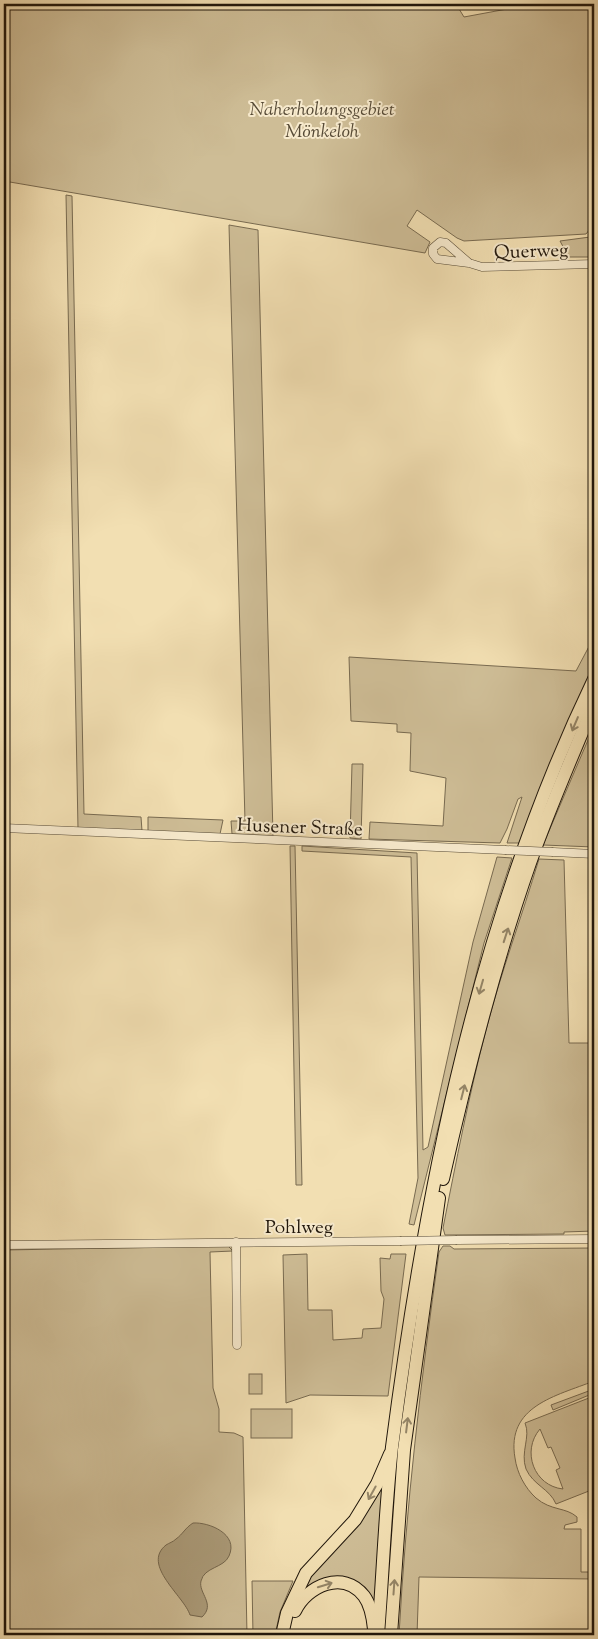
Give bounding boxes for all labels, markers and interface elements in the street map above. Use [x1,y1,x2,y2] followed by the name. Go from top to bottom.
[249,97,395,146] park label: Naherholungsgebiet Mönkeloh
[493,238,569,267] street label: Querweg
[570,716,579,731] one-way arrow
[237,813,363,844] street label: Husener Straße
[502,928,511,944] one-way arrow
[475,979,485,995] one-way arrow
[459,1085,468,1101] one-way arrow
[265,1215,333,1242] street label: Pohlweg
[402,1417,412,1433] one-way arrow
[366,1486,376,1500] one-way arrow
[390,1579,399,1595] one-way arrow
[316,1580,332,1590] one-way arrow

